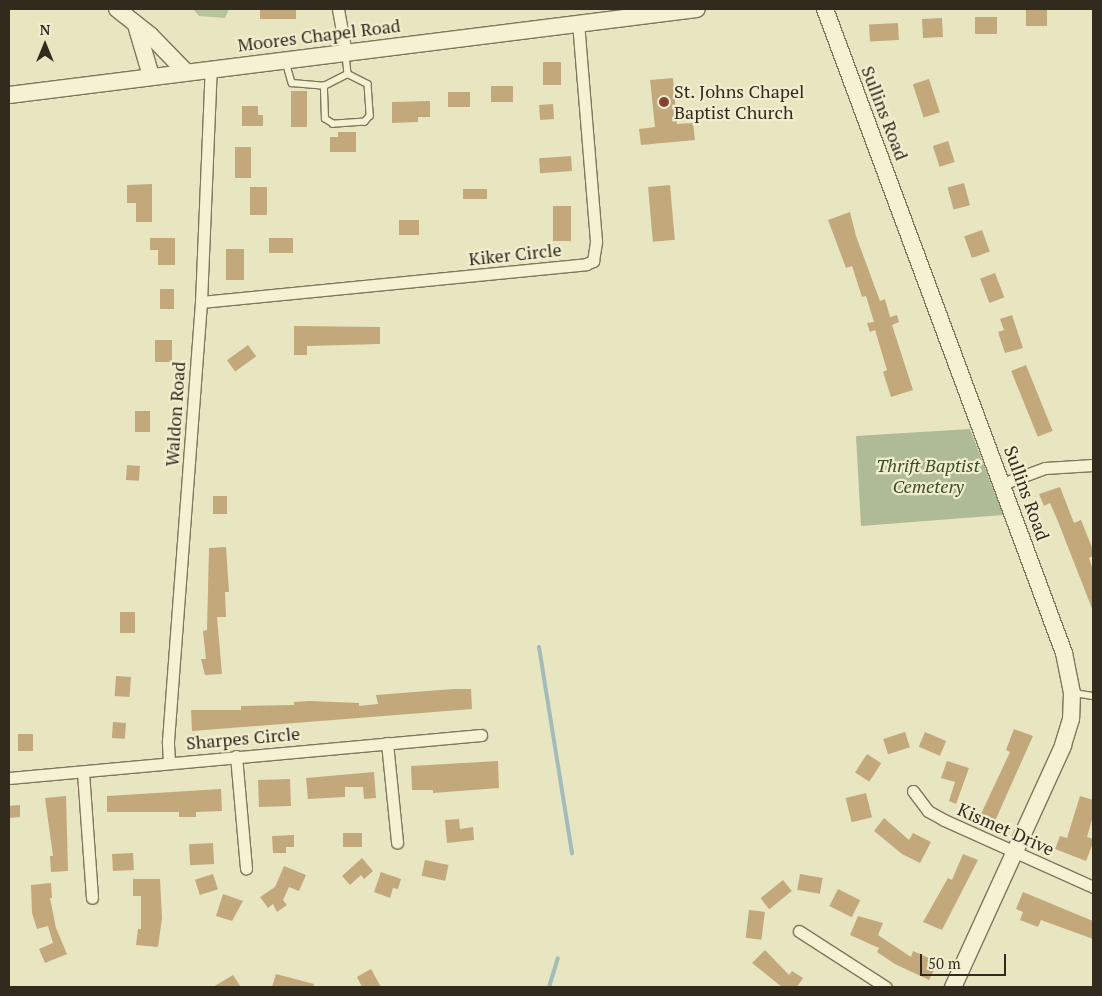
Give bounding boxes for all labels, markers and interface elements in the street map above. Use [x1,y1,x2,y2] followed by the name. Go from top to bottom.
[236,14,402,56] street label: Moores Chapel Road
[20,20,70,70] north arrow
[40,20,50,39] text: N
[857,63,913,163] street label: Sullins Road
[674,81,805,124] place label: St. Johns Chapel Baptist Church
[658,96,670,108] marker: St. Johns Chapel Baptist Church
[468,238,562,270] street label: Kiker Circle
[161,361,189,467] street label: Waldon Road
[1000,443,1054,543] street label: Sullins Road
[876,455,980,498] park label: Thrift Baptist Cemetery
[185,722,301,754] street label: Sharpes Circle
[954,798,1058,860] street label: Kismet Drive
[922,944,1008,976] scale bar
[928,953,961,973] text: 50 m

